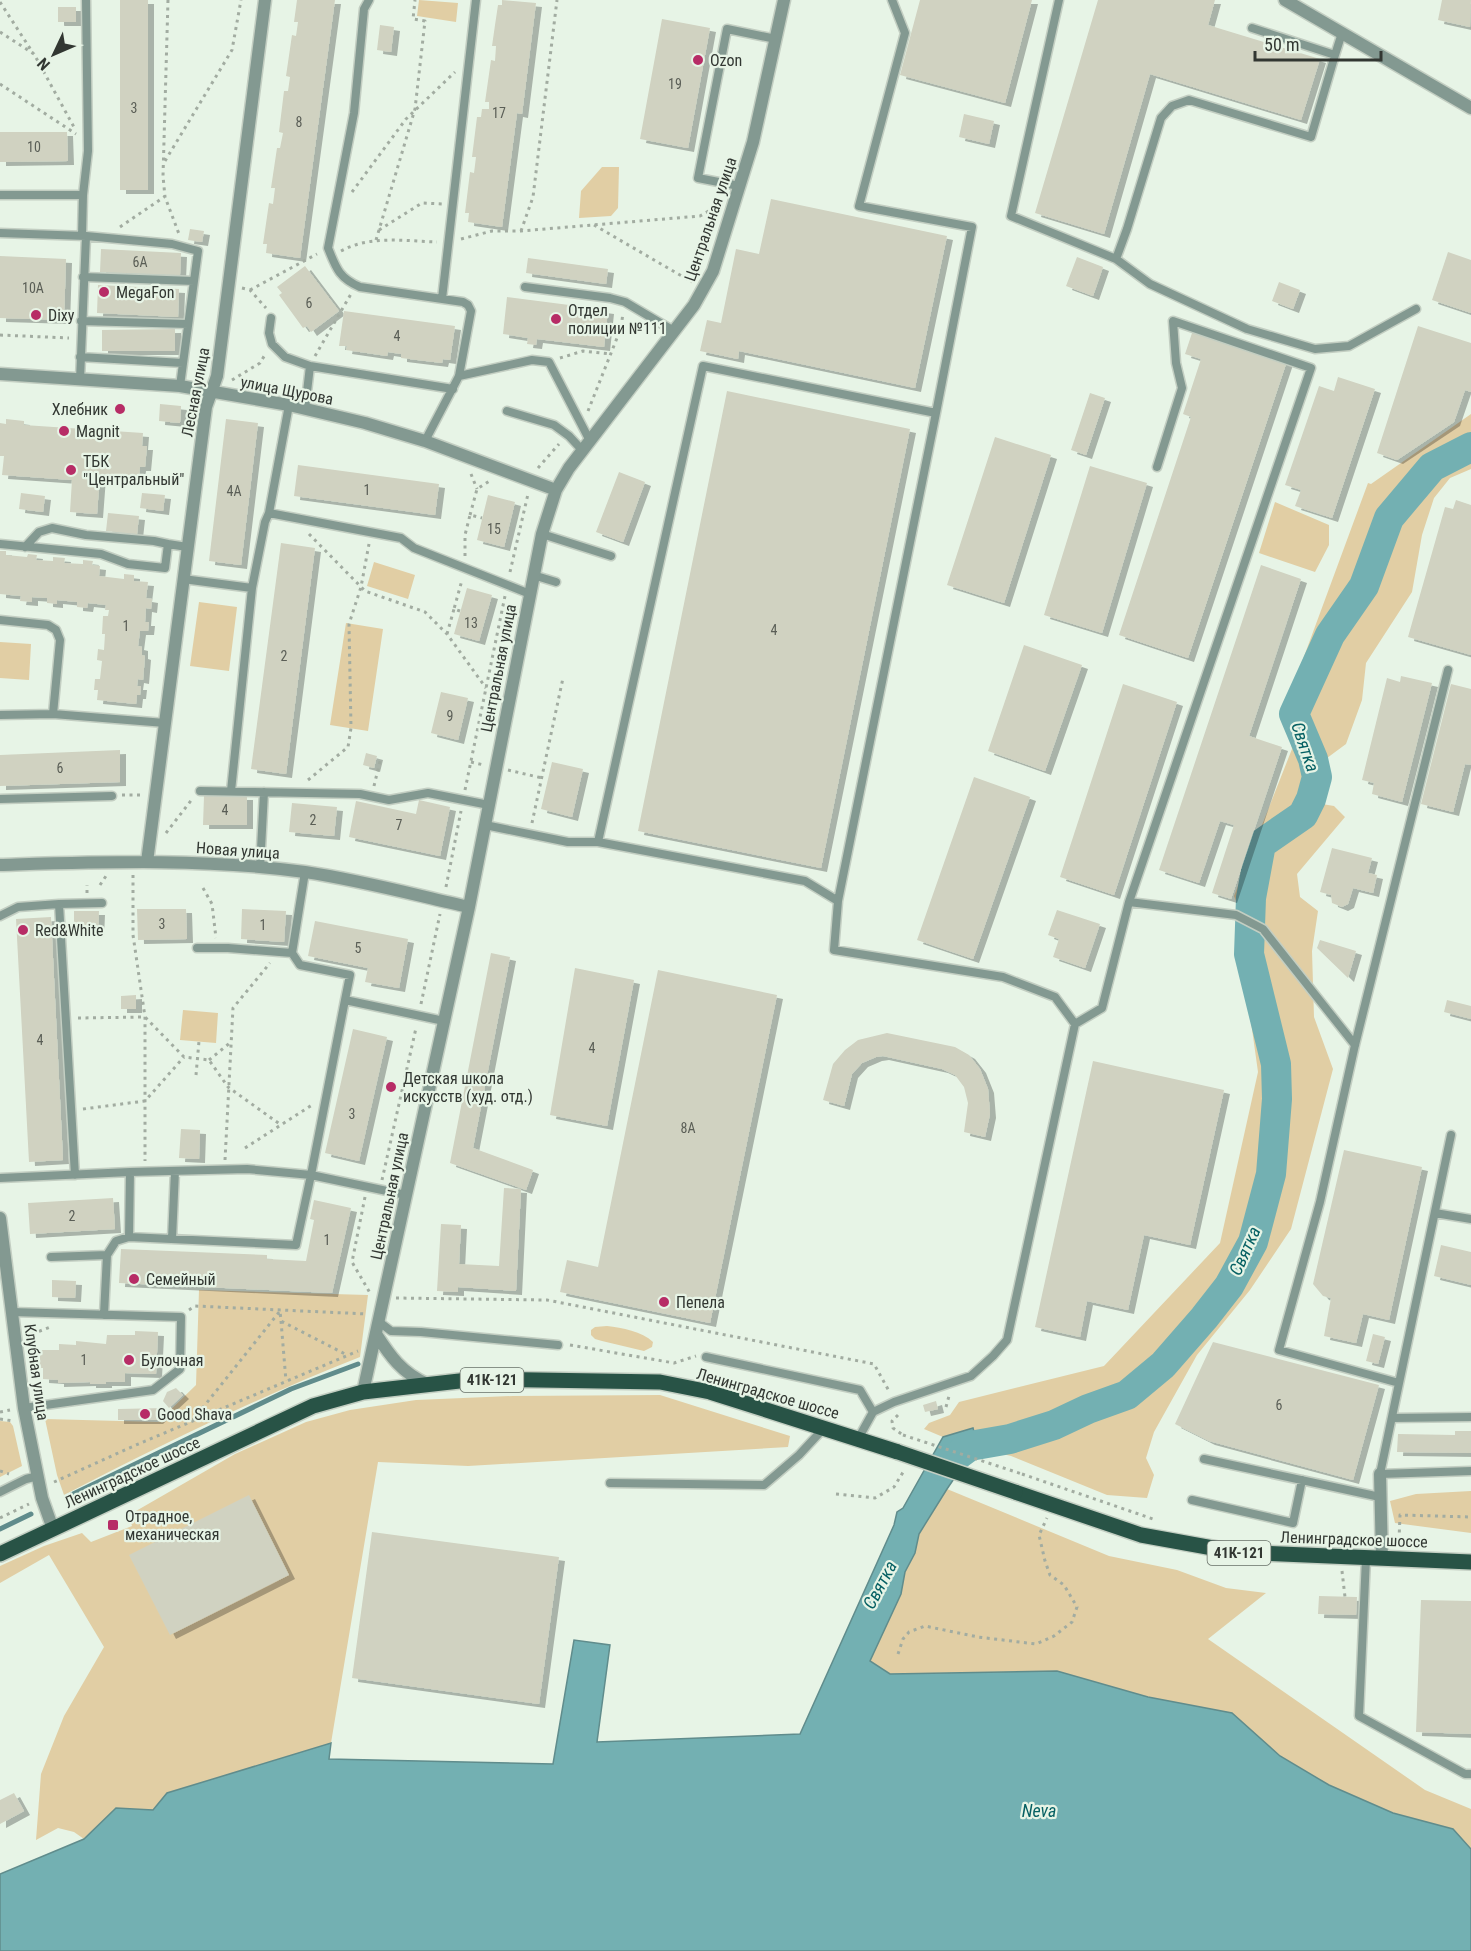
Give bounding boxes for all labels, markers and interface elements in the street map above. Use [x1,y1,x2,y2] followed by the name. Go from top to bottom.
[24,24,84,84] north arrow
[1255,24,1381,62] scale bar
[1264,34,1299,55] text: 50 m
[710,51,742,70] place label: Ozon
[691,53,705,67] marker: Ozon
[33,54,54,74] text: N
[668,76,682,92] house number: 19
[131,100,137,116] house number: 3
[492,105,506,121] house number: 17
[296,114,303,130] house number: 8
[27,139,41,155] house number: 10
[680,155,741,284] street label: Центральная улица
[133,254,147,270] house number: 6А
[22,280,44,296] house number: 10А
[116,283,174,302] place label: MegaFon
[97,285,111,299] marker: MegaFon
[306,295,313,311] house number: 6
[568,301,667,338] place label: Отдел полиции №111
[48,306,75,325] place label: Dixy
[29,308,43,322] marker: Dixy
[549,312,563,326] marker: Отдел полиции №111
[394,328,401,344] house number: 4
[178,346,213,438] street label: Лесная улица
[239,372,335,409] street label: улица Щурова
[52,400,108,419] place label: Хлебник
[113,402,127,416] marker: Хлебник
[76,422,120,441] place label: Magnit
[57,424,71,438] marker: Magnit
[83,452,184,489] place label: ТБК "Центральный"
[64,463,78,477] marker: ТБК "Центральный"
[364,482,370,498] house number: 1
[227,483,241,499] house number: 4А
[487,521,501,537] house number: 15
[477,602,520,734] street label: Центральная улица
[464,615,478,631] house number: 13
[123,618,129,634] house number: 1
[771,622,778,638] house number: 4
[281,648,288,664] house number: 2
[447,708,453,724] house number: 9
[1287,719,1324,775] water label: Святка
[57,760,64,776] house number: 6
[222,802,229,818] house number: 4
[310,812,317,828] house number: 2
[396,817,403,833] house number: 7
[196,838,280,863] street label: Новая улица
[159,916,165,932] house number: 3
[260,917,266,933] house number: 1
[35,921,103,940] place label: Red&White
[16,923,30,937] marker: Red&White
[355,940,362,956] house number: 5
[37,1032,44,1048] house number: 4
[589,1040,596,1056] house number: 4
[403,1069,533,1106] place label: Детская школа искусств (худ. отд.)
[384,1080,398,1094] marker: Детская школа искусств (худ. отд.)
[349,1106,355,1122] house number: 3
[681,1120,695,1136] house number: 8А
[367,1131,412,1262] street label: Центральная улица
[69,1208,76,1224] house number: 2
[1225,1223,1265,1278] water label: Святка
[324,1232,330,1248] house number: 1
[146,1270,216,1289] place label: Семейный
[127,1272,141,1286] marker: Семейный
[676,1293,725,1312] place label: Пепела
[657,1295,671,1309] marker: Пепела
[20,1323,53,1422] street label: Клубная улица
[141,1351,204,1370] place label: Булочная
[81,1352,87,1368] house number: 1
[122,1353,136,1367] marker: Булочная
[694,1364,841,1423] street label: Ленинградское шоссе
[460,1368,524,1392] road number: 41К-121
[1276,1397,1283,1413] house number: 6
[157,1405,232,1424] place label: Good Shava
[138,1407,152,1421] marker: Good Shava
[61,1433,203,1512] street label: Ленинградское шоссе
[125,1507,219,1544] place label: Отрадное, механическая
[106,1518,120,1532] marker: Отрадное, механическая
[1280,1527,1428,1552] street label: Ленинградское шоссе
[1208,1541,1270,1565] road number: 41К-121
[858,1557,901,1612] water label: Святка
[1022,1800,1056,1821] water label: Neva

